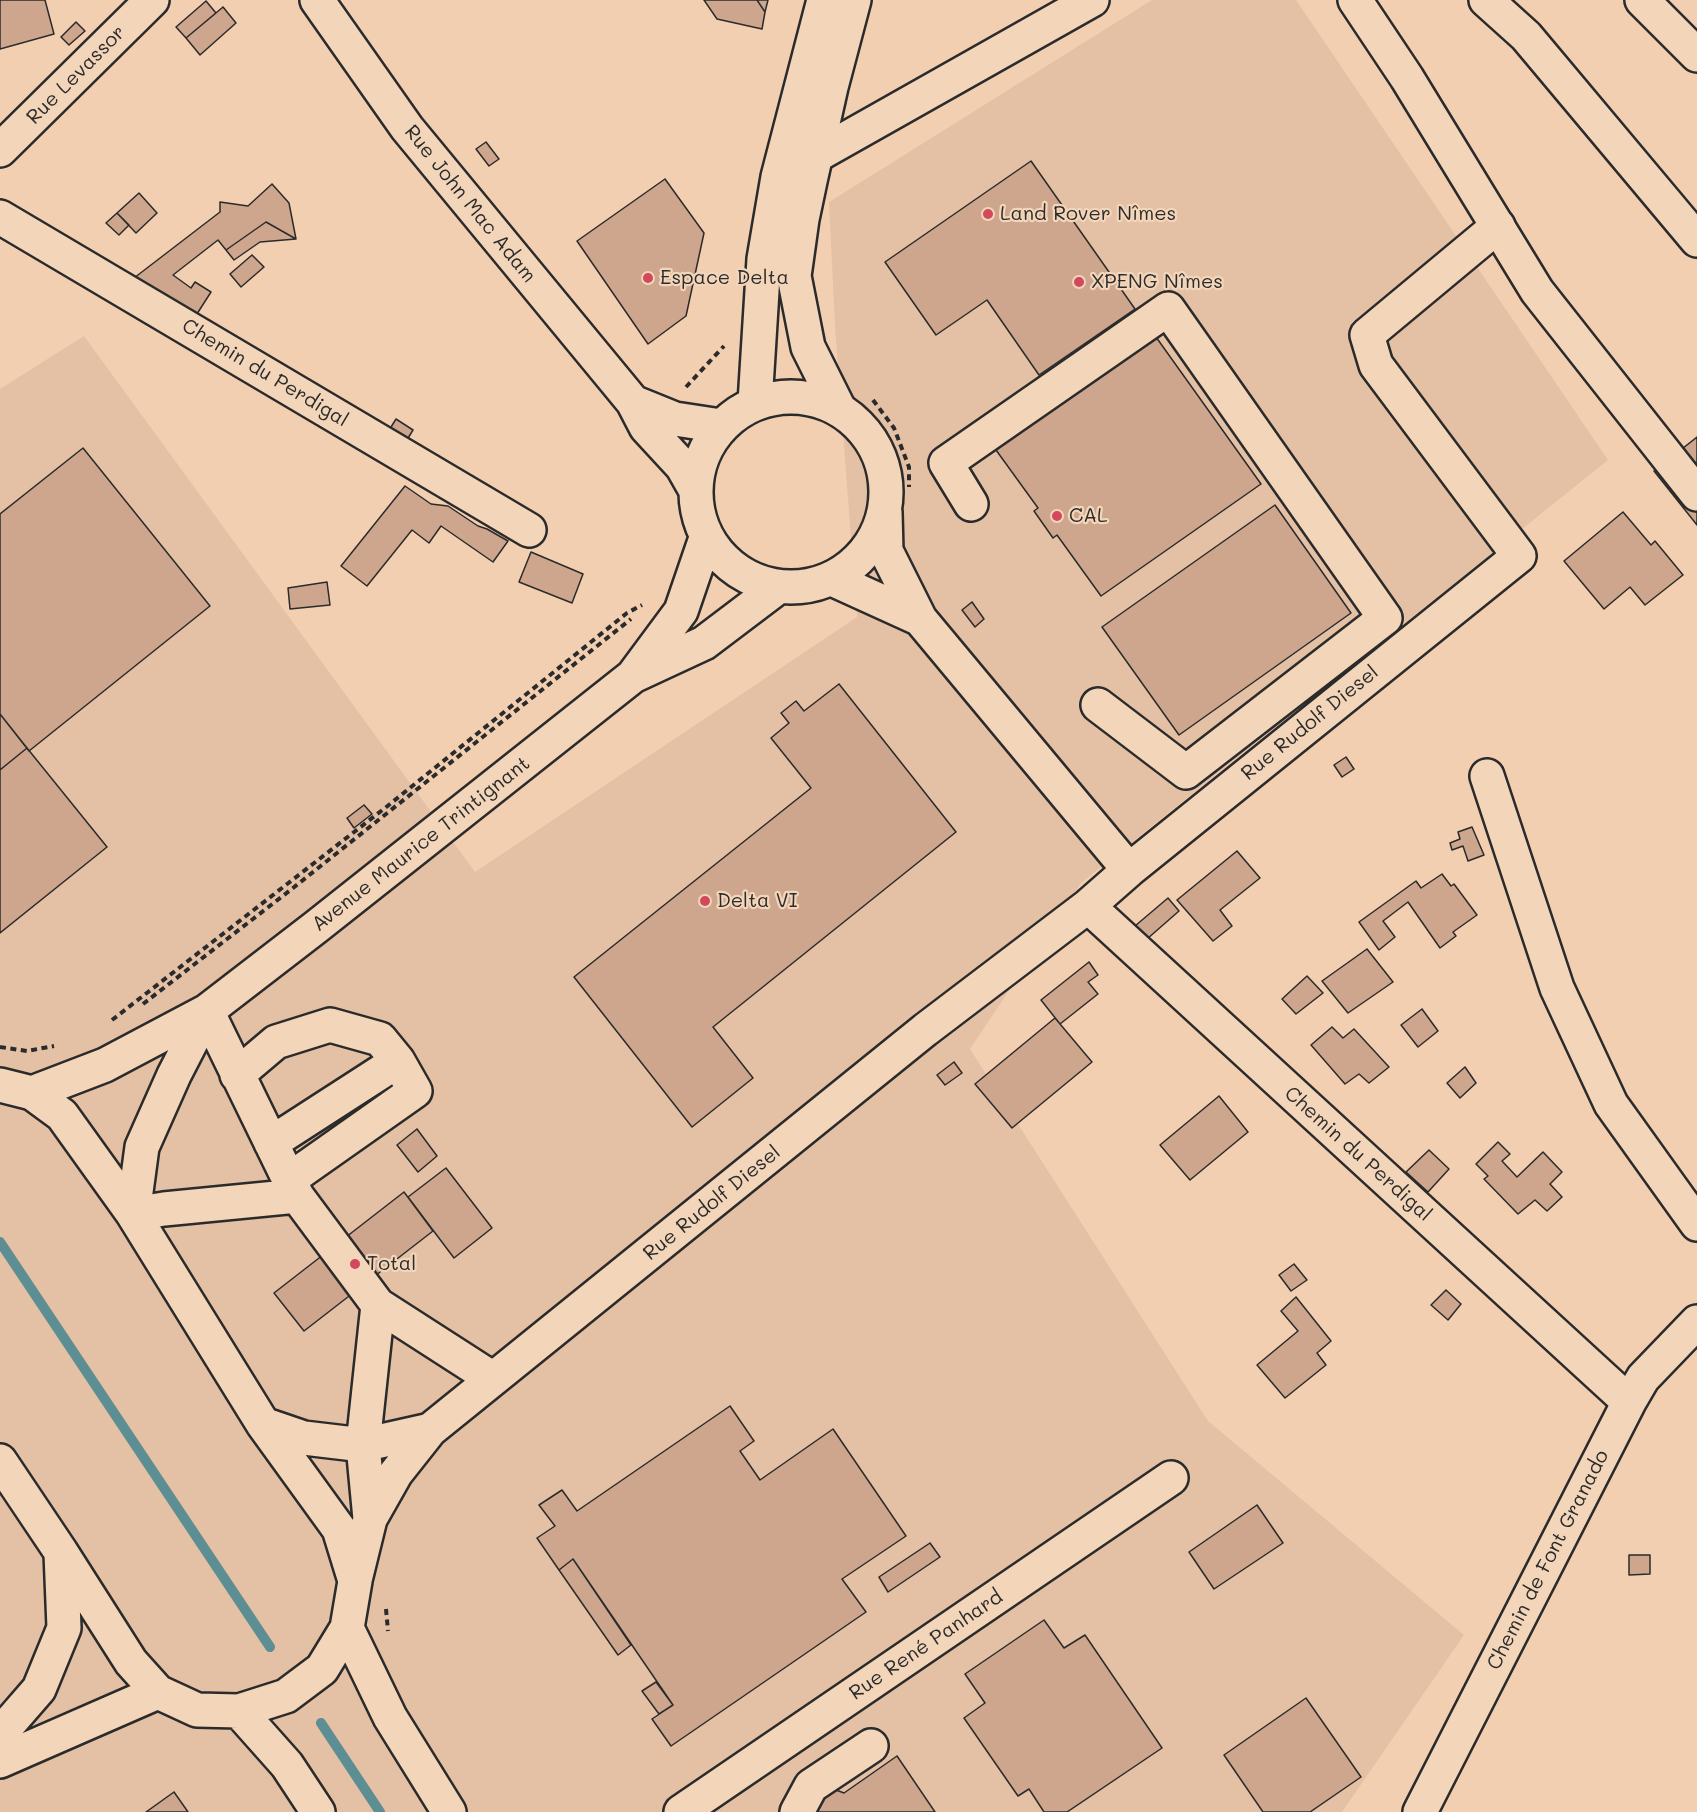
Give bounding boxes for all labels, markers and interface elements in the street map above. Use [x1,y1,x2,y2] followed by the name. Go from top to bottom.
[22,21,130,129] street label: Rue Levassor
[399,120,541,288] street label: Rue John Mac Adam
[1000,202,1176,226] place label: Land Rover Nîmes
[981,207,995,221] marker: Land Rover Nîmes
[660,266,789,290] place label: Espace Delta
[1091,270,1223,294] place label: XPENG Nîmes
[641,271,655,285] marker: Espace Delta
[1072,275,1086,289] marker: XPENG Nîmes
[177,314,353,432] street label: Chemin du Perdigal
[1069,504,1108,528] place label: CAL
[1050,509,1064,523] marker: CAL
[1237,660,1383,786] street label: Rue Rudolf Diesel
[307,751,535,937] street label: Avenue Maurice Trintignant
[717,889,797,913] place label: Delta VI
[698,894,712,908] marker: Delta VI
[1279,1082,1437,1226] street label: Chemin du Perdigal
[639,1140,785,1266] street label: Rue Rudolf Diesel
[367,1252,416,1276] place label: Total
[348,1257,362,1271] marker: Total
[1482,1446,1614,1674] street label: Chemin de Font Granado
[845,1585,1007,1705] street label: Rue René Panhard

